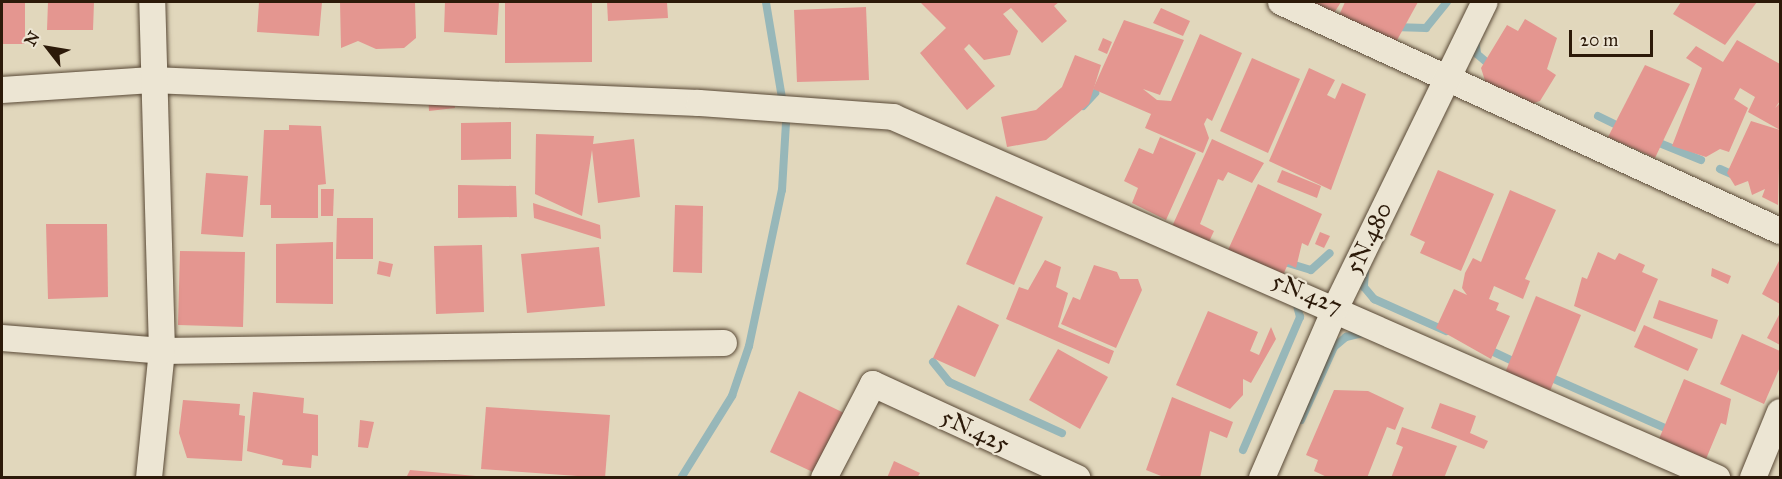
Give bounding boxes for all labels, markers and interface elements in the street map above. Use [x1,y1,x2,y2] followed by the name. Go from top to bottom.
[18,18,78,78] north arrow
[1572,18,1656,56] scale bar
[20,28,44,49] text: N
[1580,29,1618,51] text: 20 m
[1339,197,1399,279] street label: 5N.480
[1268,266,1346,322] street label: 5N.427
[936,403,1014,459] street label: 5N.425

